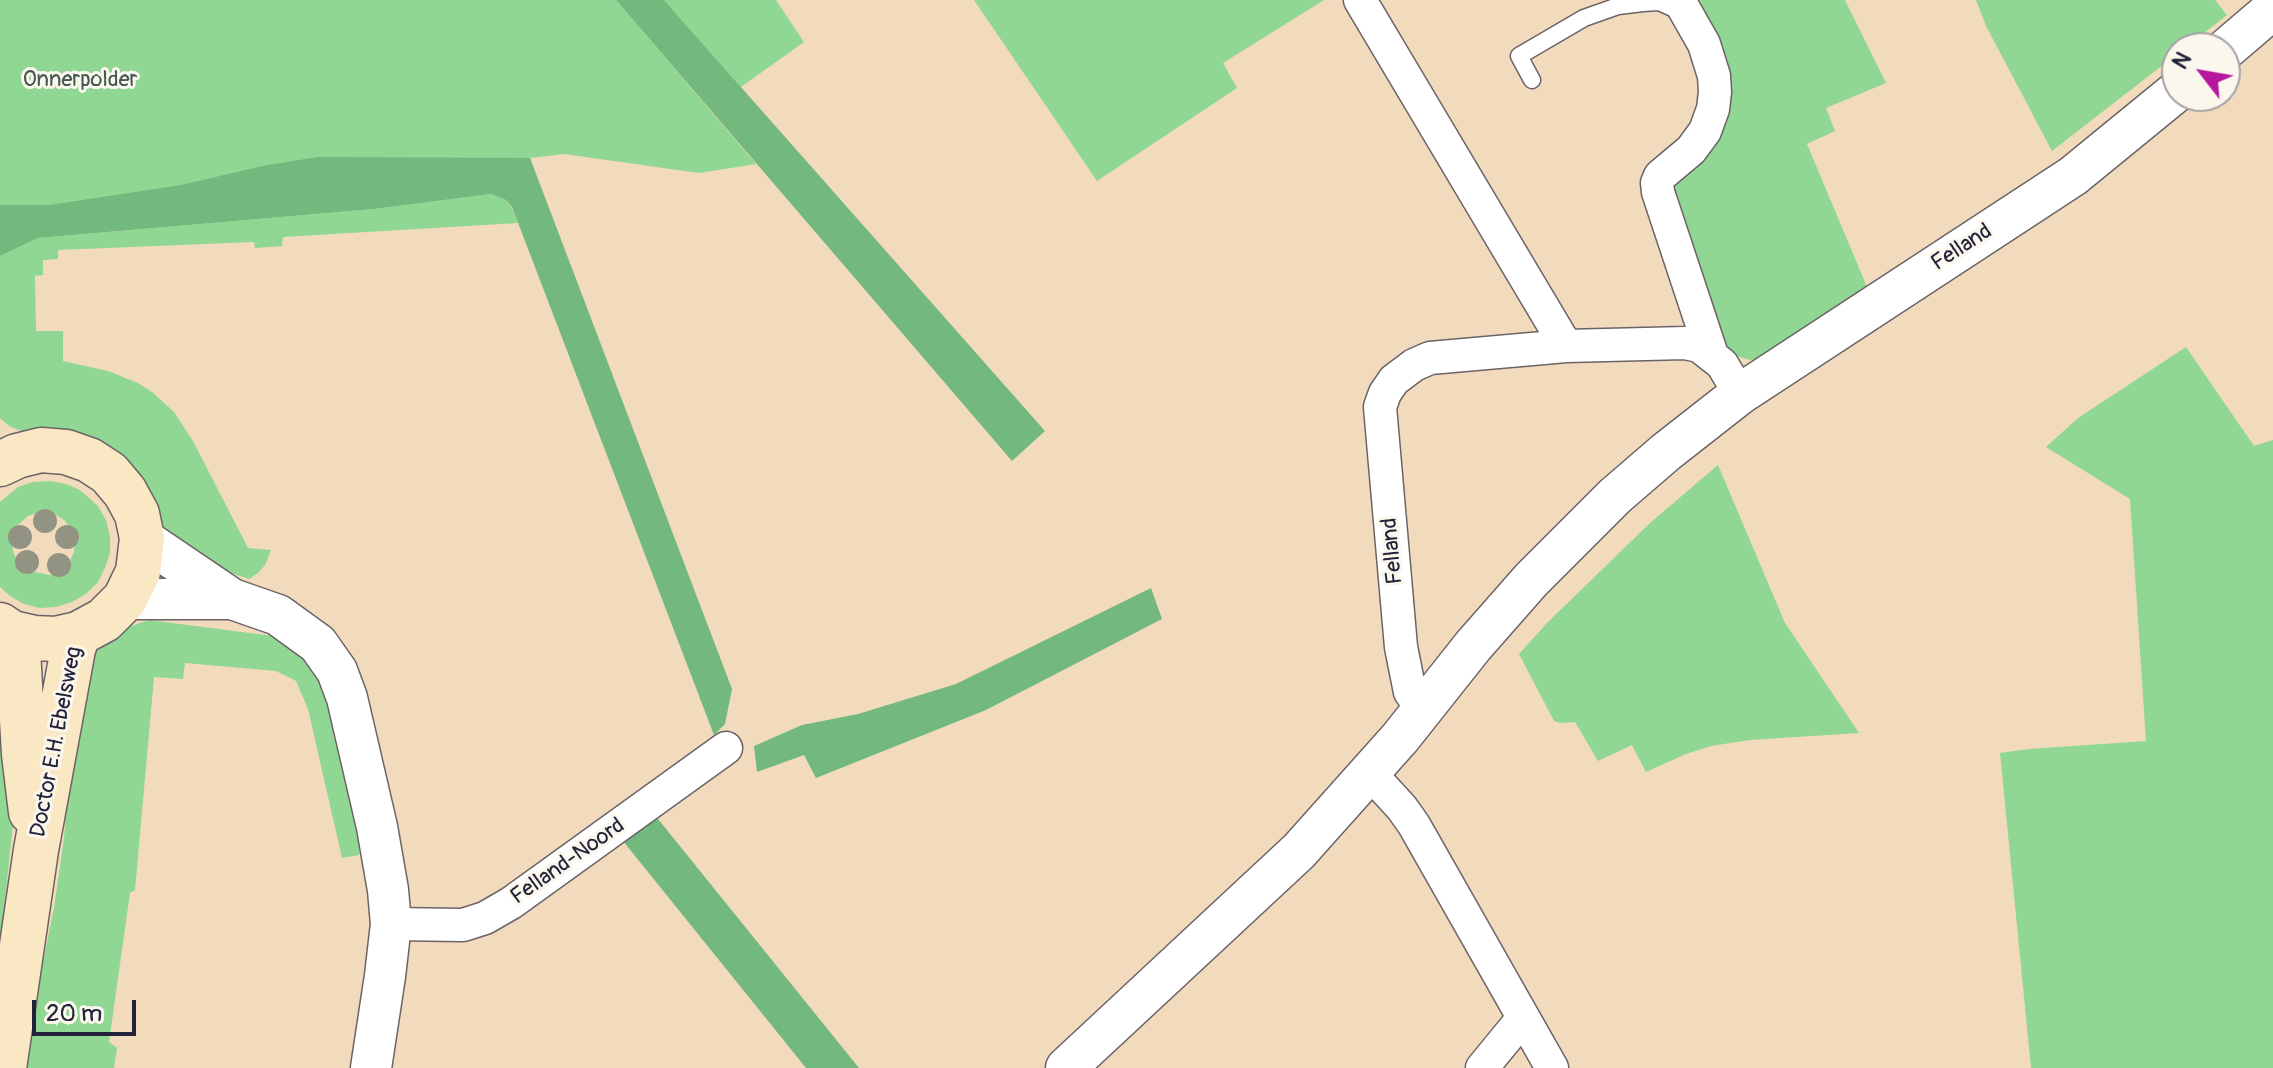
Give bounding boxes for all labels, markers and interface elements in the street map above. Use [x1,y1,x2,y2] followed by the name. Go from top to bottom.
[2161,32,2241,112] north arrow
[2166,47,2198,74] text: N
[23,67,137,93] park label: Onnerpolder
[1927,219,1997,277] street label: Felland
[1377,517,1409,585] street label: Felland
[26,645,88,839] street label: Doctor E.H. Ebelsweg
[506,813,630,911] street label: Felland-Noord
[36,984,140,1034] scale bar
[46,999,102,1028] text: 20 m

